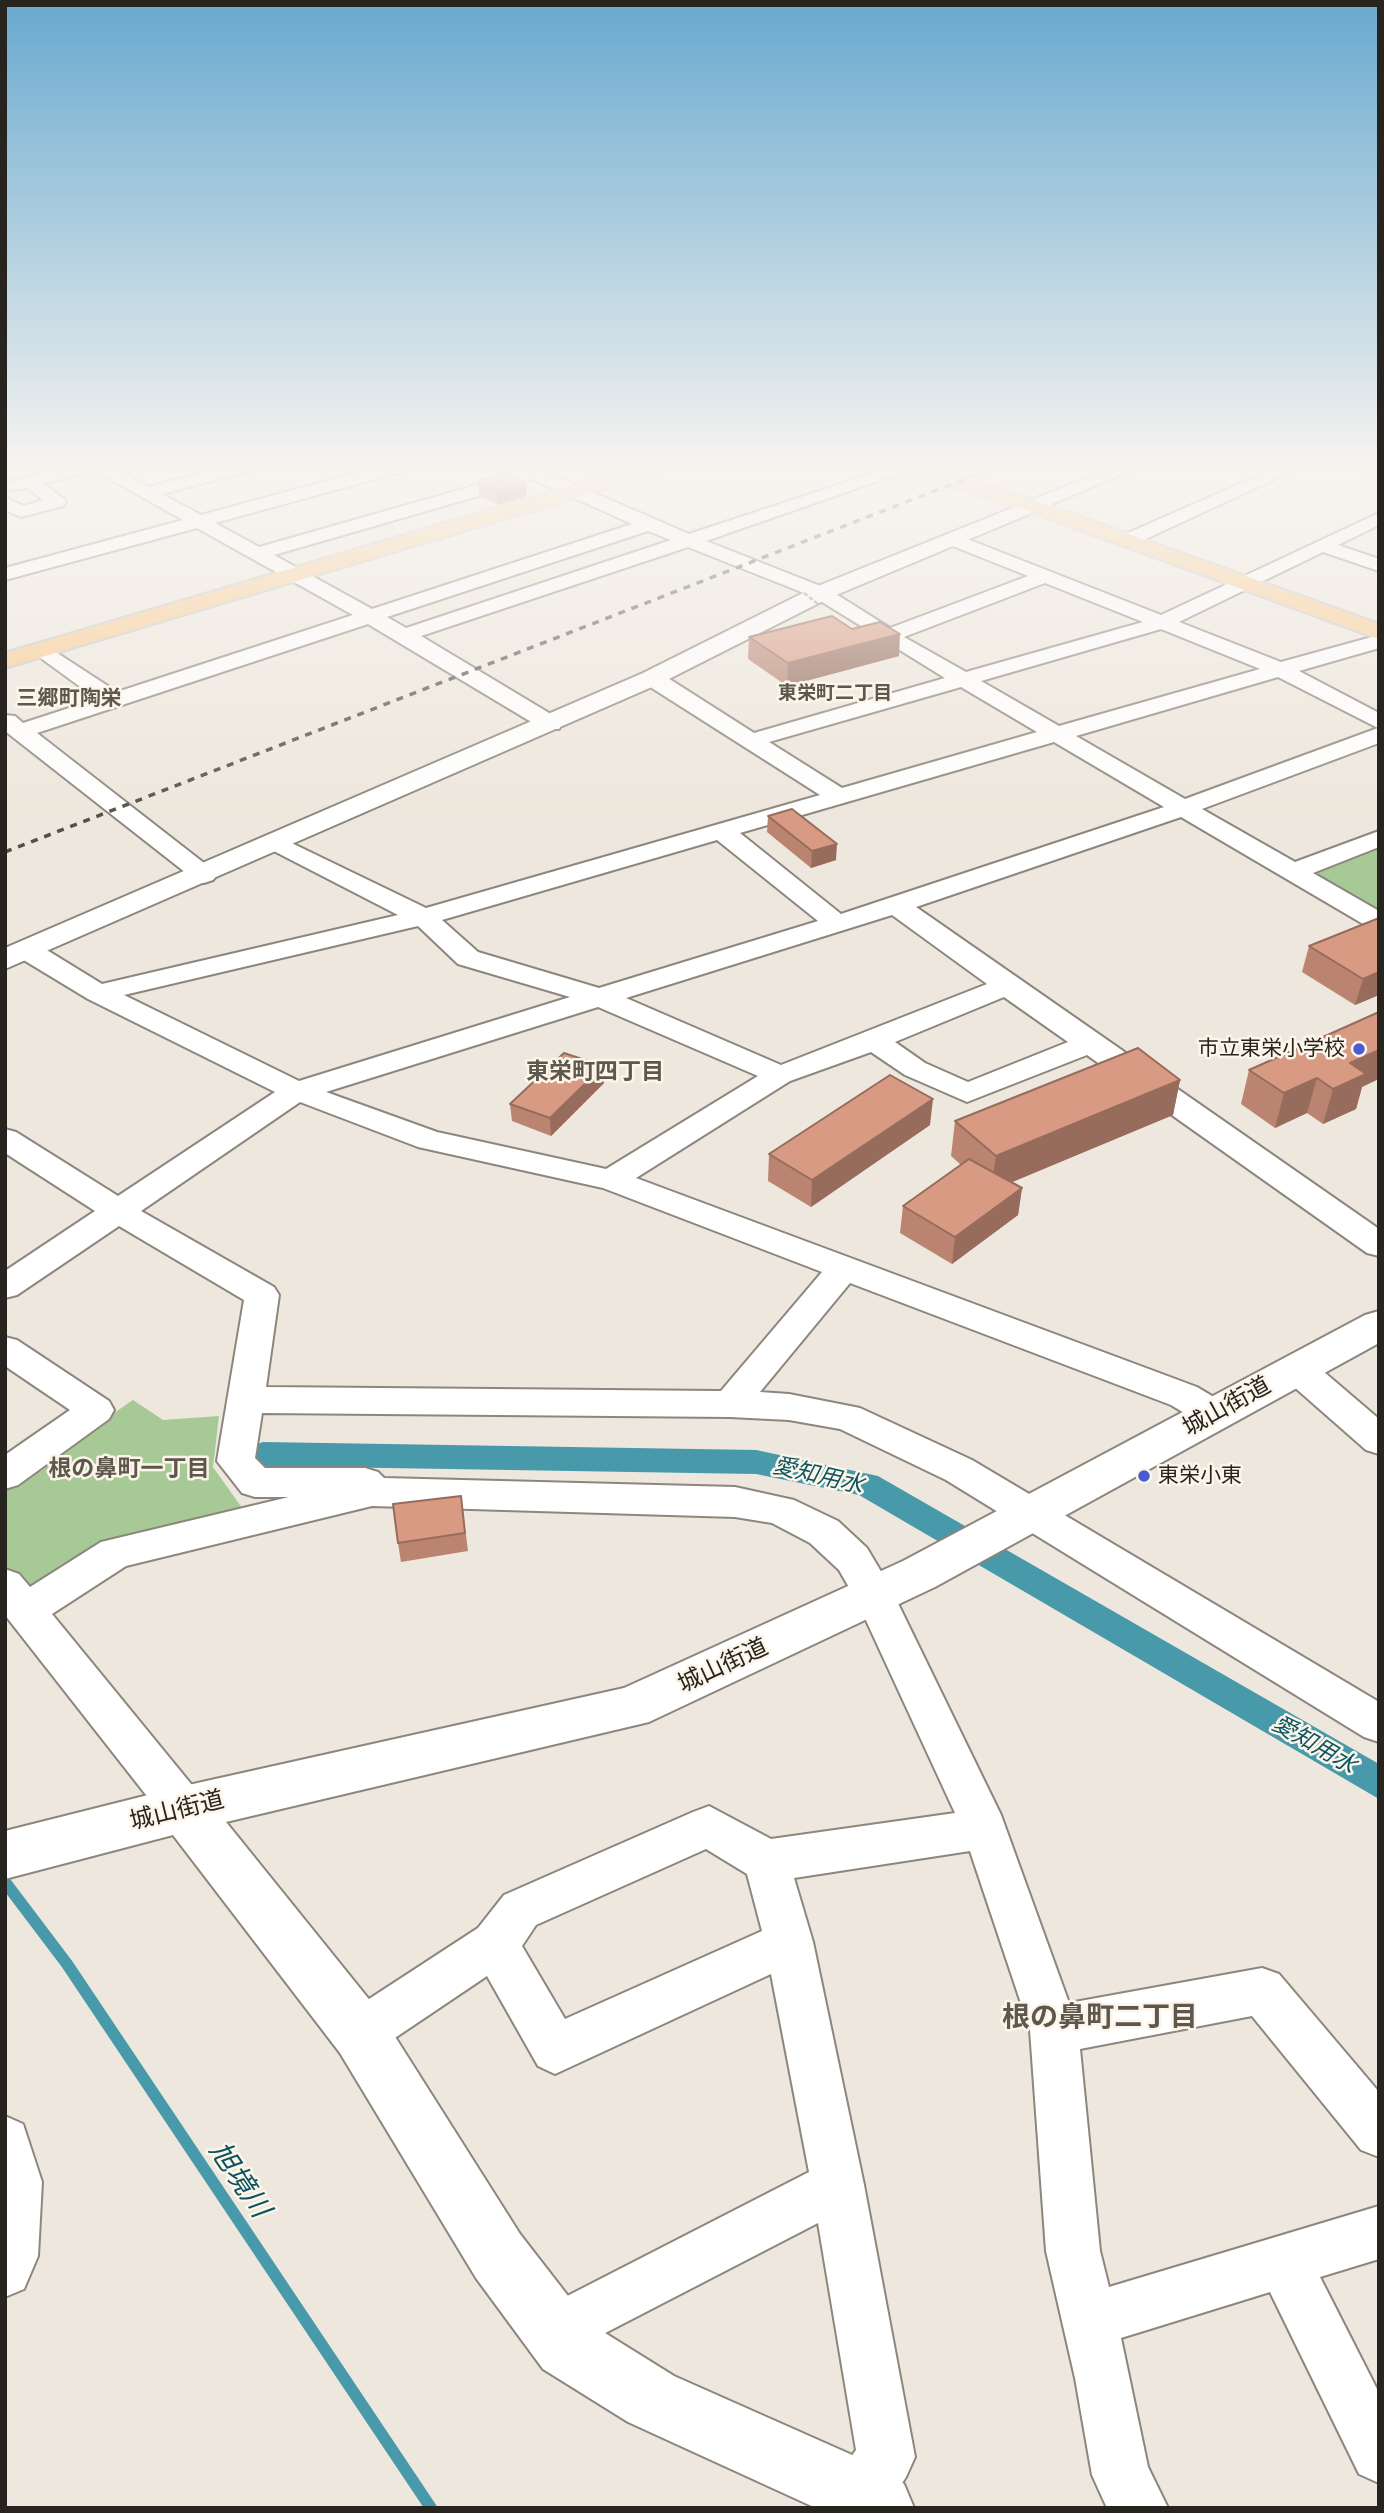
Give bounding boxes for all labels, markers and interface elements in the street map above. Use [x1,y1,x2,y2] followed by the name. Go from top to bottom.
[778,683,892,705] district label: 東栄町二丁目
[17,686,121,712] district label: 三郷町陶栄
[1198,1036,1345,1062] place label: 市立東栄小学校
[1351,1041,1367,1057] marker: 市立東栄小学校
[526,1058,664,1086] district label: 東栄町四丁目
[1178,1371,1276,1443] street label: 城山街道
[770,1452,866,1500] water label: 愛知用水
[49,1455,209,1483] district label: 根の鼻町一丁目
[1158,1463,1242,1489] place label: 東栄小東
[1136,1468,1152,1484] marker: 東栄小東
[673,1633,773,1699] street label: 城山街道
[1267,1710,1361,1780] water label: 愛知用水
[127,1785,227,1837] street label: 城山街道
[1002,2001,1198,2035] district label: 根の鼻町二丁目
[202,2136,276,2224] water label: 旭境川

